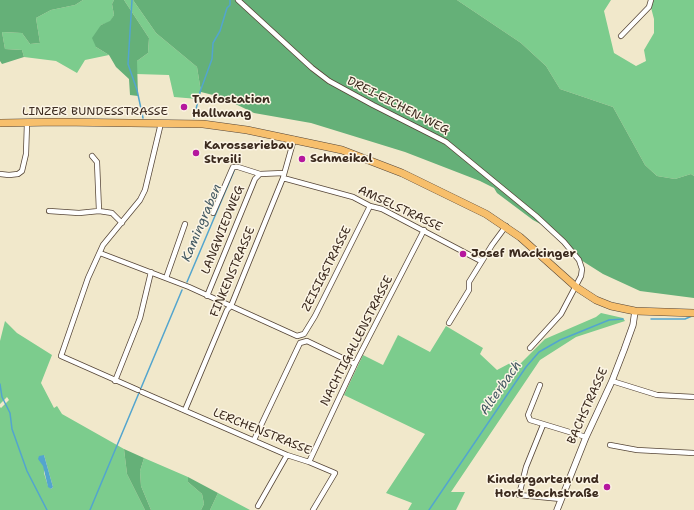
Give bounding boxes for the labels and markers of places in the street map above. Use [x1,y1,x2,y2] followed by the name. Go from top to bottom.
[192,93,270,121] place label: Trafostation Hallwang
[179,102,189,112] marker: Trafostation Hallwang
[204,139,294,167] place label: Karosseriebau Streili
[191,148,201,158] marker: Karosseriebau Streili
[310,152,373,166] place label: Schmeikal
[297,154,307,164] marker: Schmeikal
[471,247,576,261] place label: Josef Mackinger
[458,249,468,259] marker: Josef Mackinger
[487,473,599,501] place label: Kindergarten und Hort Bachstraße
[602,482,612,492] marker: Kindergarten und Hort Bachstraße

